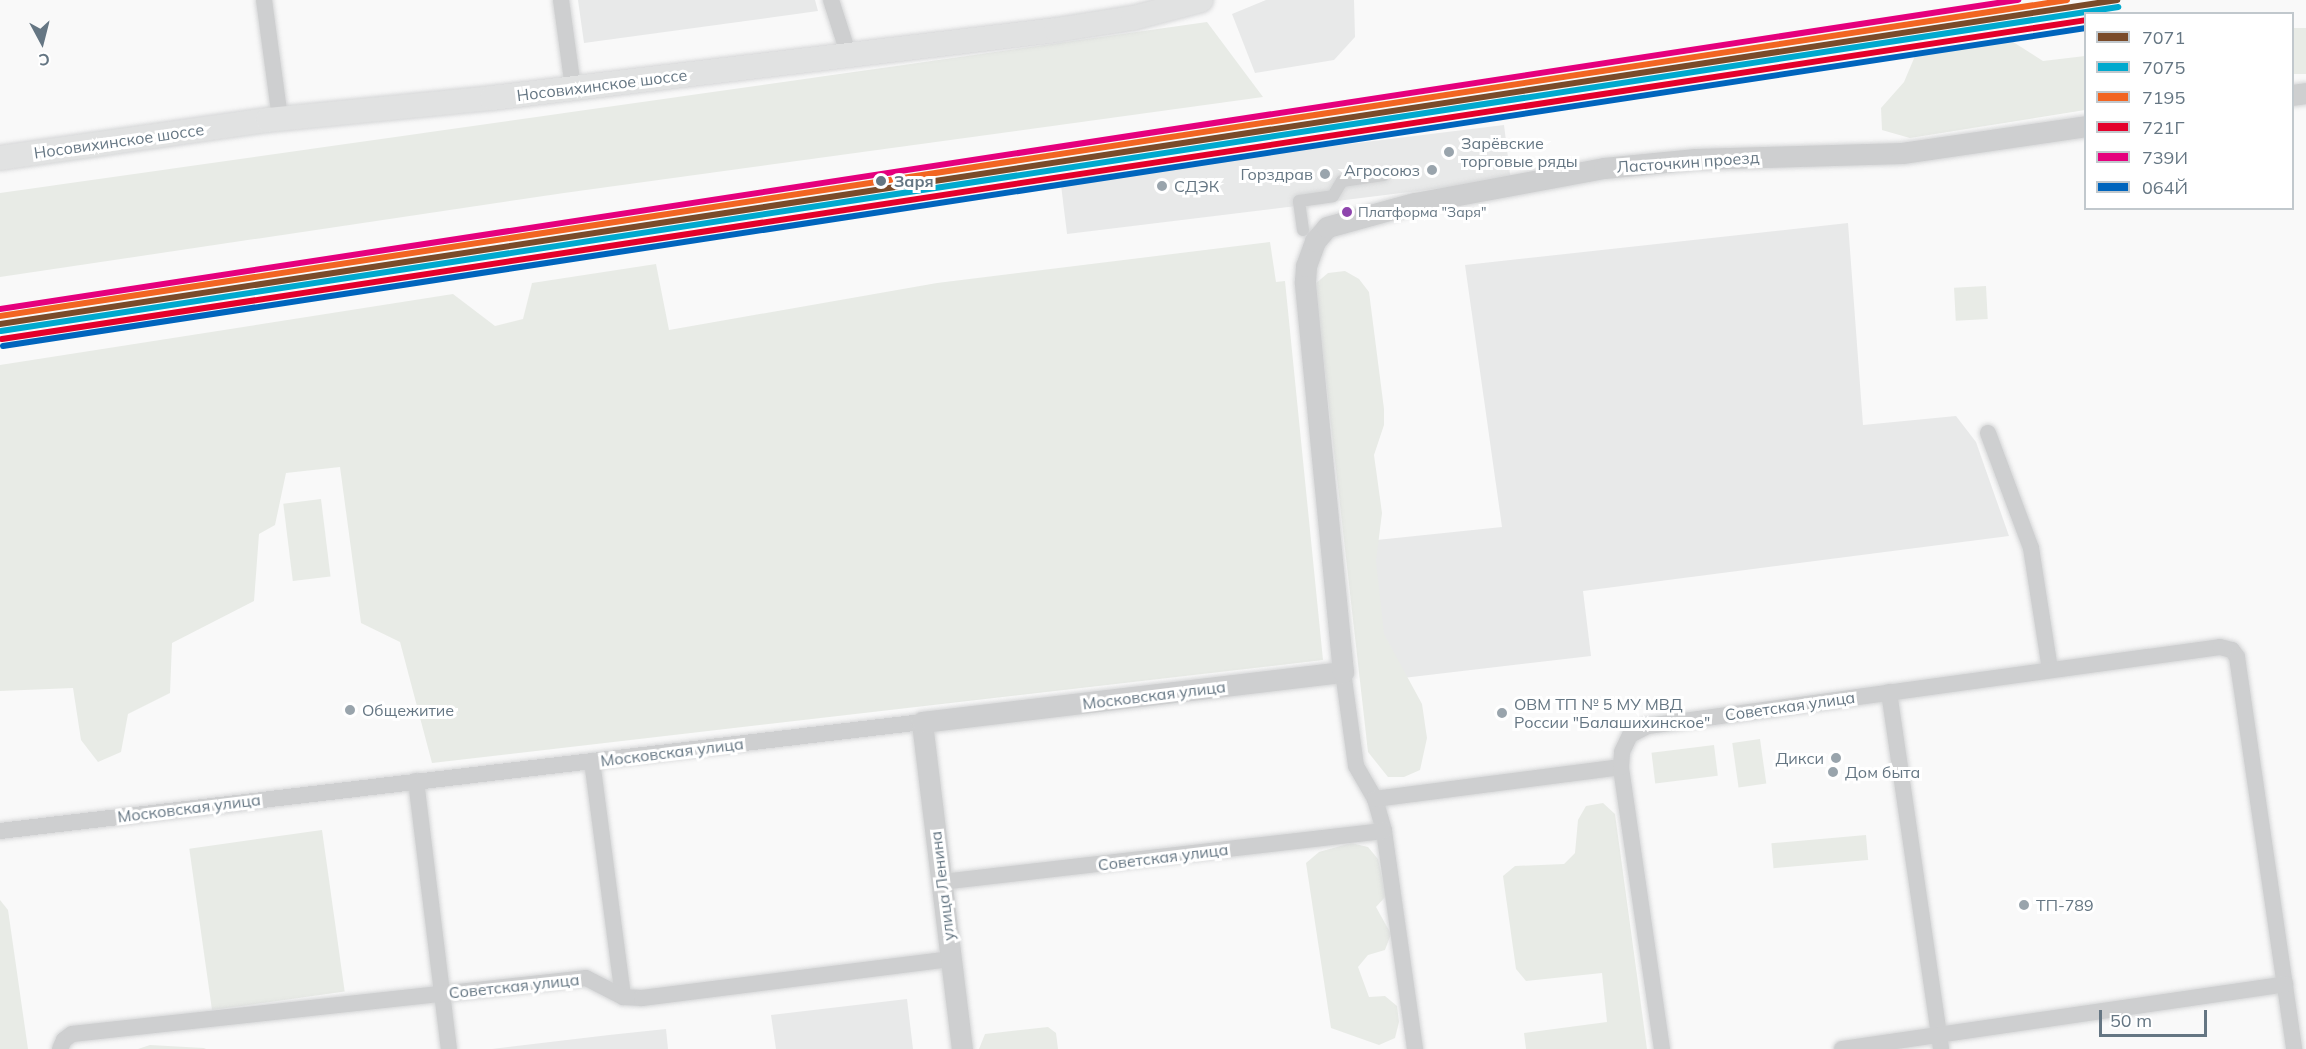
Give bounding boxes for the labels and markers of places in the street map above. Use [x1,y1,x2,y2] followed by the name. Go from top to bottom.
[1461,133,1578,171] place label: Зарёвские торговые ряды
[1442,145,1456,159] marker: Зарёвские торговые ряды
[1344,160,1420,180] place label: Агросоюз
[1425,163,1439,177] marker: Агросоюз
[1241,164,1313,184] place label: Горздрав
[1318,167,1332,181] marker: Горздрав
[894,171,934,191] place label: Заря
[872,172,890,190] marker: Заря
[1174,176,1219,196] place label: СДЭК
[1155,179,1169,193] marker: СДЭК
[1358,204,1486,220] place label: Платформа "Заря"
[1341,206,1353,218] marker: Платформа "Заря"
[1514,694,1710,732] place label: ОВМ ТП № 5 МУ МВД России "Балашихинское"
[362,700,454,720] place label: Общежитие
[343,703,357,717] marker: Общежитие
[1495,706,1509,720] marker: ОВМ ТП № 5 МУ МВД России "Балашихинское"
[1775,748,1824,768] place label: Дикси
[1829,751,1843,765] marker: Дикси
[1845,762,1920,782] place label: Дом быта
[1826,765,1840,779] marker: Дом быта
[2036,895,2094,915] place label: ТП-789
[2017,898,2031,912] marker: ТП-789

